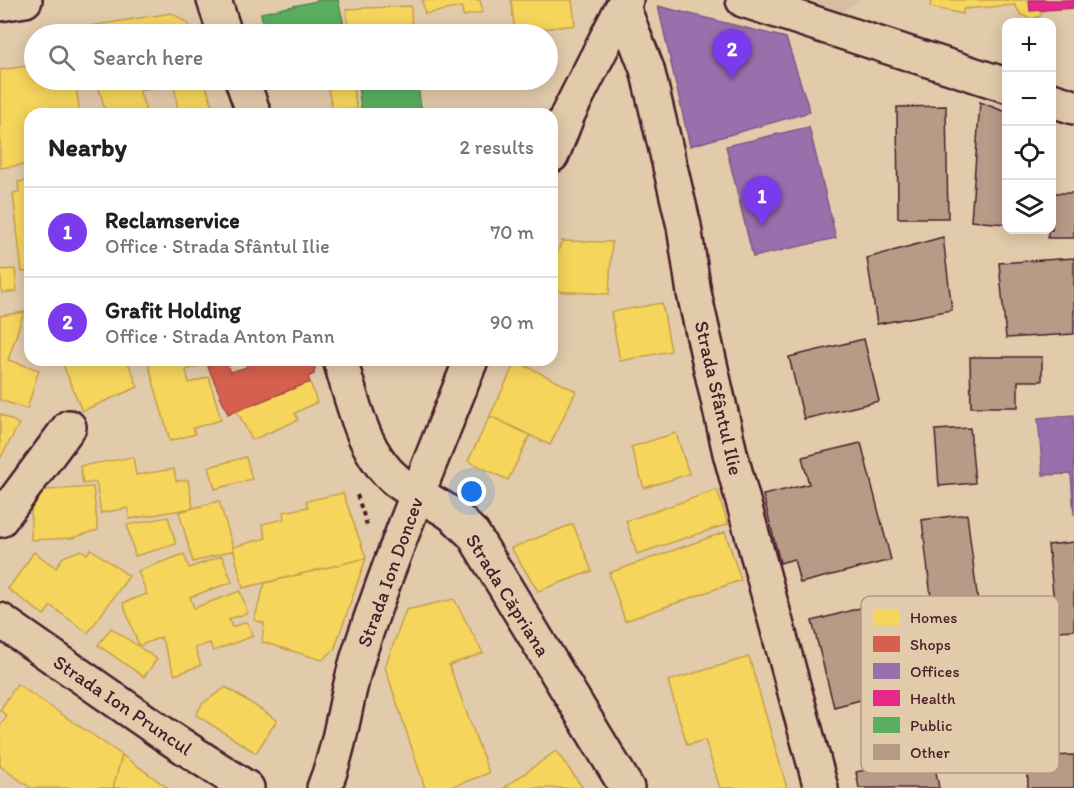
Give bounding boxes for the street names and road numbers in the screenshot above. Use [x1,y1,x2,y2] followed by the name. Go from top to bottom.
[690,318,748,478] street label: Strada Sfântul Ilie
[352,494,428,650] street label: Strada Ion Doncev
[461,529,555,661] street label: Strada Căpriana
[49,650,197,761] street label: Strada Ion Pruncul

